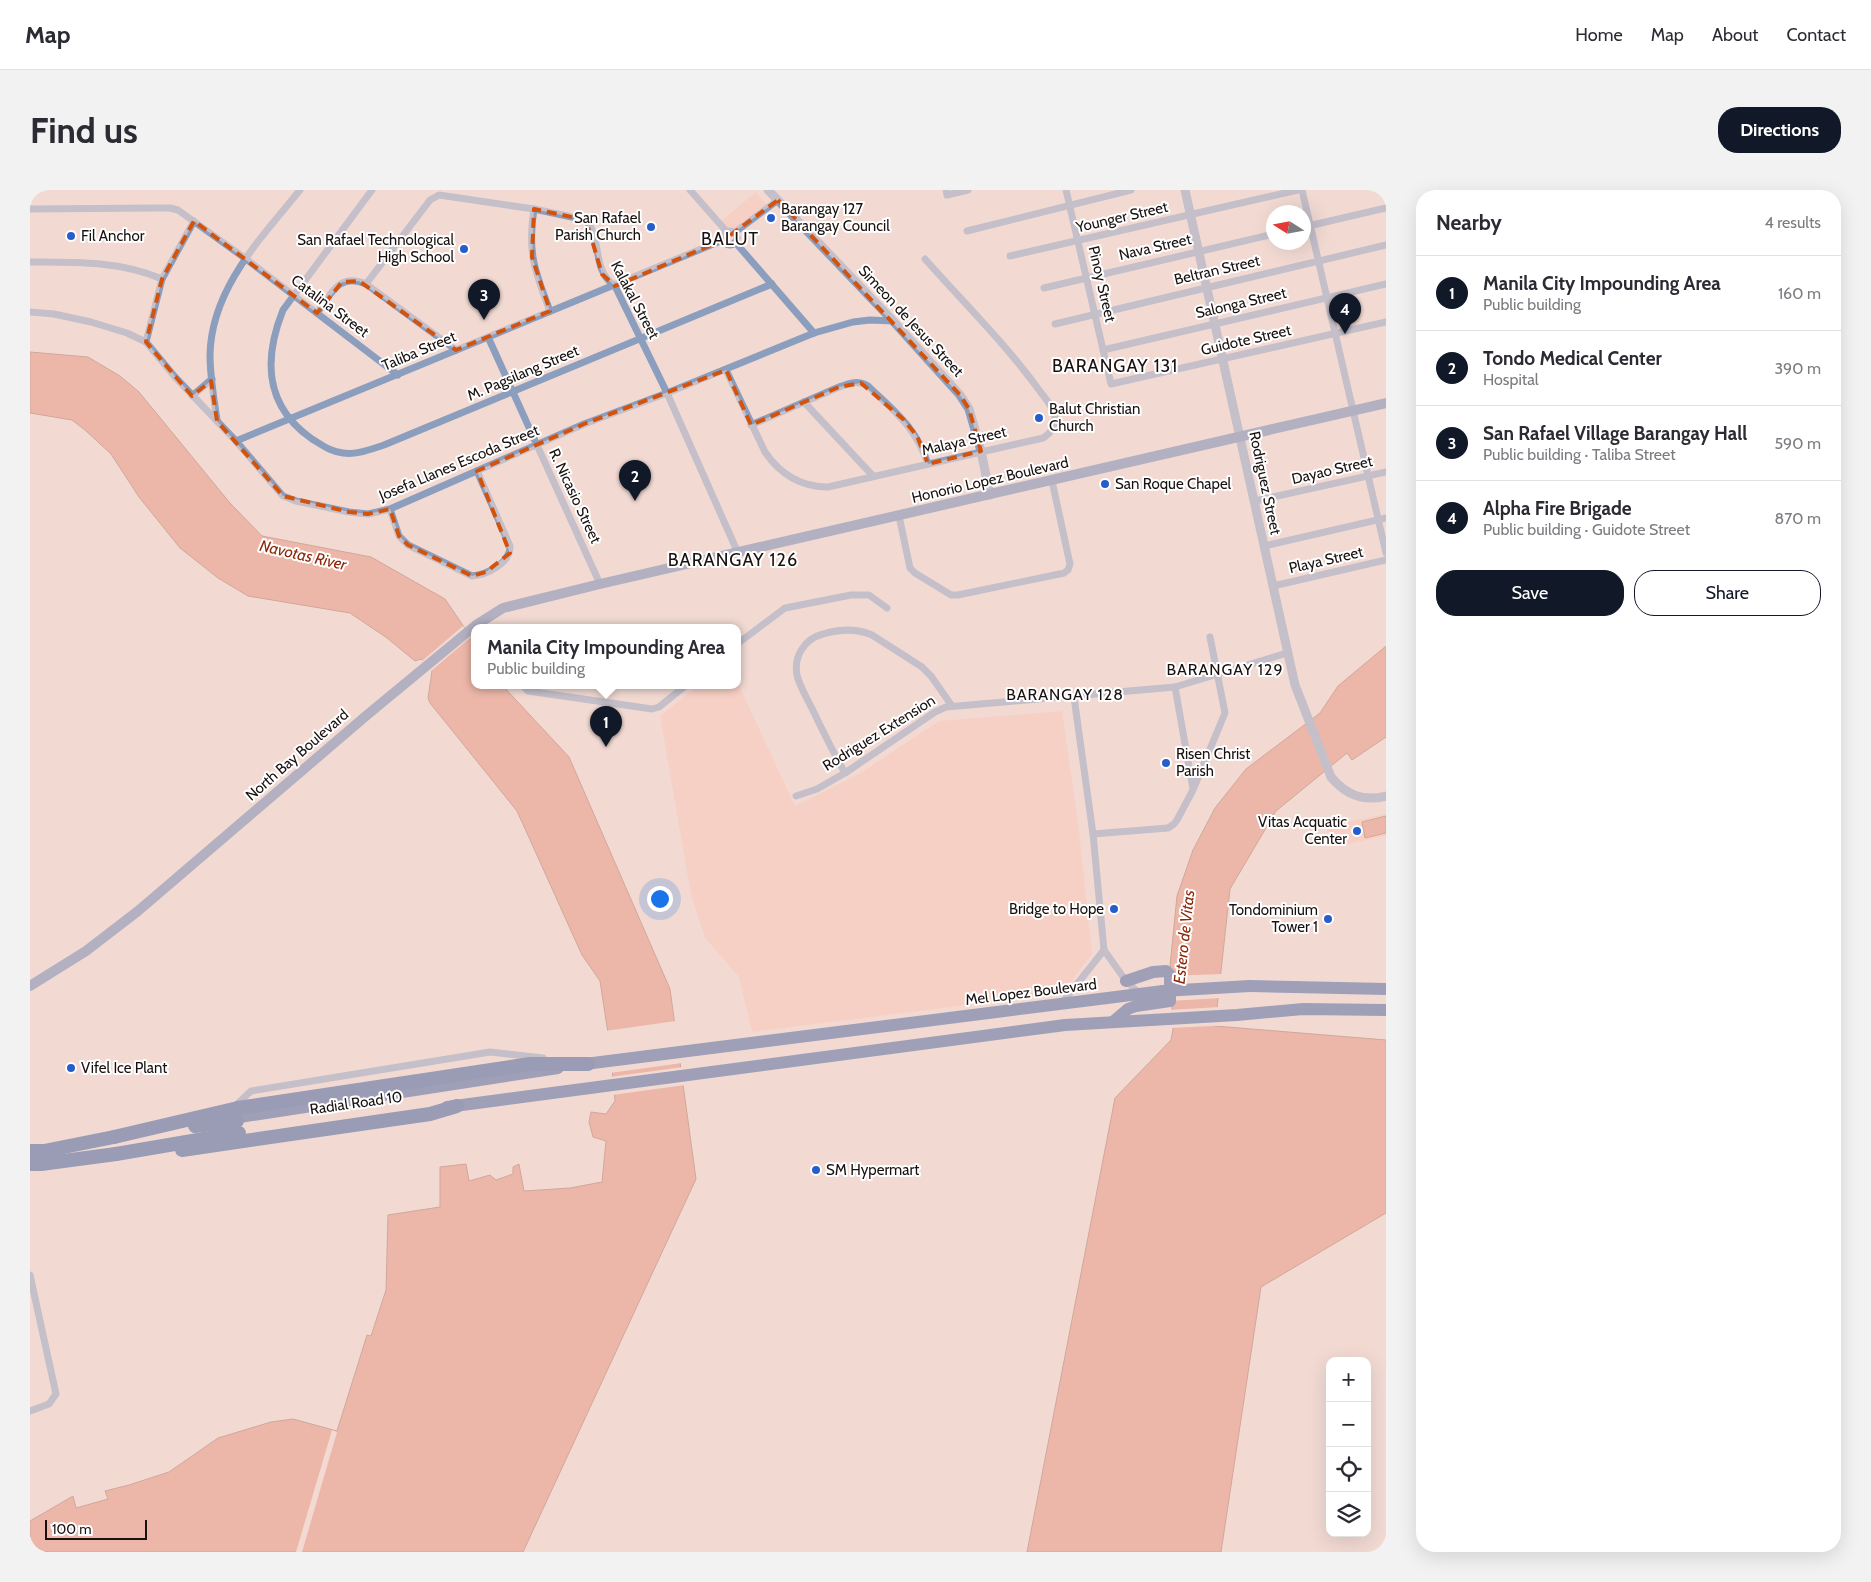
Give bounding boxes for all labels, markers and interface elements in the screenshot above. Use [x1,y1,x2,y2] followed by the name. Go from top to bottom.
[25,20,71,49] text: Map
[1575,24,1623,46] text: Home
[1651,24,1684,46] text: Map
[1712,24,1758,46] text: About
[1786,24,1846,46] text: Contact
[1718,107,1841,153] button: Directions
[30,109,138,152] text: Find us
[1073,198,1170,237] street label: Younger Street
[781,200,890,235] place label: Barangay 127 Barangay Council
[1266,205,1311,250] north arrow
[555,209,641,244] place label: San Rafael Parish Church
[1436,210,1502,235] text: Nearby
[765,212,777,224] marker: Barangay 127 Barangay Council
[1764,213,1821,232] text: 4 results
[645,221,657,233] marker: San Rafael Parish Church
[81,227,145,245] place label: Fil Anchor
[701,228,759,250] district label: BALUT
[65,230,77,242] marker: Fil Anchor
[1117,230,1193,264] street label: Nava Street
[297,231,454,266] place label: San Rafael Technological High School
[458,243,470,255] marker: San Rafael Technological High School
[1084,244,1120,324] street label: Pinoy Street
[1172,251,1262,289] street label: Beltran Street
[607,258,663,342] street label: Kalakal Street
[855,262,967,380] street label: Simeon de Jesus Street
[288,271,372,341] street label: Catalina Street
[1483,272,1721,295] text: Manila City Impounding Area
[468,279,500,320] pin: 3
[1194,284,1288,322] street label: Salonga Street
[1449,284,1455,303] text: 1
[1778,284,1821,303] text: 160 m
[1329,293,1361,334] pin: 4
[1483,295,1581,314] text: Public building
[1199,321,1293,359] street label: Guidote Street
[379,327,459,375] street label: Taliba Street
[464,341,582,405] street label: M. Pagsilang Street
[1483,347,1662,370] text: Tondo Medical Center
[1052,355,1178,377] district label: BARANGAY 131
[1448,359,1456,378] text: 2
[1774,359,1821,378] text: 390 m
[1483,370,1539,389] text: Hospital
[1049,400,1140,435] place label: Balut Christian Church
[1033,412,1045,424] marker: Balut Christian Church
[375,421,542,505] street label: Josefa Llanes Escoda Street
[1483,422,1747,445] text: San Rafael Village Barangay Hall
[920,423,1008,459] street label: Malaya Street
[1245,430,1285,536] street label: Rodriguez Street
[1448,434,1456,453] text: 3
[1774,434,1821,453] text: 590 m
[1483,445,1676,464] text: Public building · Taliba Street
[545,446,605,546] street label: R. Nicasio Street
[1290,452,1374,488] street label: Dayao Street
[910,453,1070,507] street label: Honorio Lopez Boulevard
[619,460,651,501] pin: 2
[1115,475,1232,493] place label: San Roque Chapel
[1099,478,1111,490] marker: San Roque Chapel
[1483,497,1632,520] text: Alpha Fire Brigade
[1447,509,1457,528] text: 4
[1775,509,1821,528] text: 870 m
[1483,520,1690,539] text: Public building · Guidote Street
[258,536,349,574] water label: Navotas River
[1287,543,1365,577] street label: Playa Street
[668,549,798,571] district label: BARANGAY 126
[1436,570,1624,616] button: Save
[1634,570,1821,616] button: Share
[471,624,741,689] popup
[487,636,725,659] text: Manila City Impounding Area
[487,659,585,678] text: Public building
[1166,660,1284,679] district label: BARANGAY 129
[1006,685,1124,704] district label: BARANGAY 128
[819,691,939,775] street label: Rodriguez Extension
[242,705,352,805] street label: North Bay Boulevard
[590,706,622,747] pin: 1
[1176,745,1250,780] place label: Risen Christ Parish
[1160,757,1172,769] marker: Risen Christ Parish
[1258,813,1347,848] place label: Vitas Acquatic Center
[1351,825,1363,837] marker: Vitas Acquatic Center
[647,886,673,912] your location
[1170,889,1198,985] water label: Estero de Vitas
[1009,900,1104,918] place label: Bridge to Hope
[1229,901,1318,936] place label: Tondominium Tower 1
[1108,903,1120,915] marker: Bridge to Hope
[1322,913,1334,925] marker: Tondominium Tower 1
[964,975,1098,1009] street label: Mel Lopez Boulevard
[81,1059,167,1077] place label: Vifel Ice Plant
[65,1062,77,1074] marker: Vifel Ice Plant
[309,1088,403,1118] street label: Radial Road 10
[826,1161,919,1179] place label: SM Hypermart
[810,1164,822,1176] marker: SM Hypermart
[1326,1357,1371,1537] map controls
[1326,1357,1371,1402] button: +
[1326,1402,1371,1447] button: −
[1326,1447,1371,1492] button: locate
[1326,1492,1371,1537] button: layers
[45,1517,148,1540] scale bar
[52,1520,92,1538] text: 100 m

